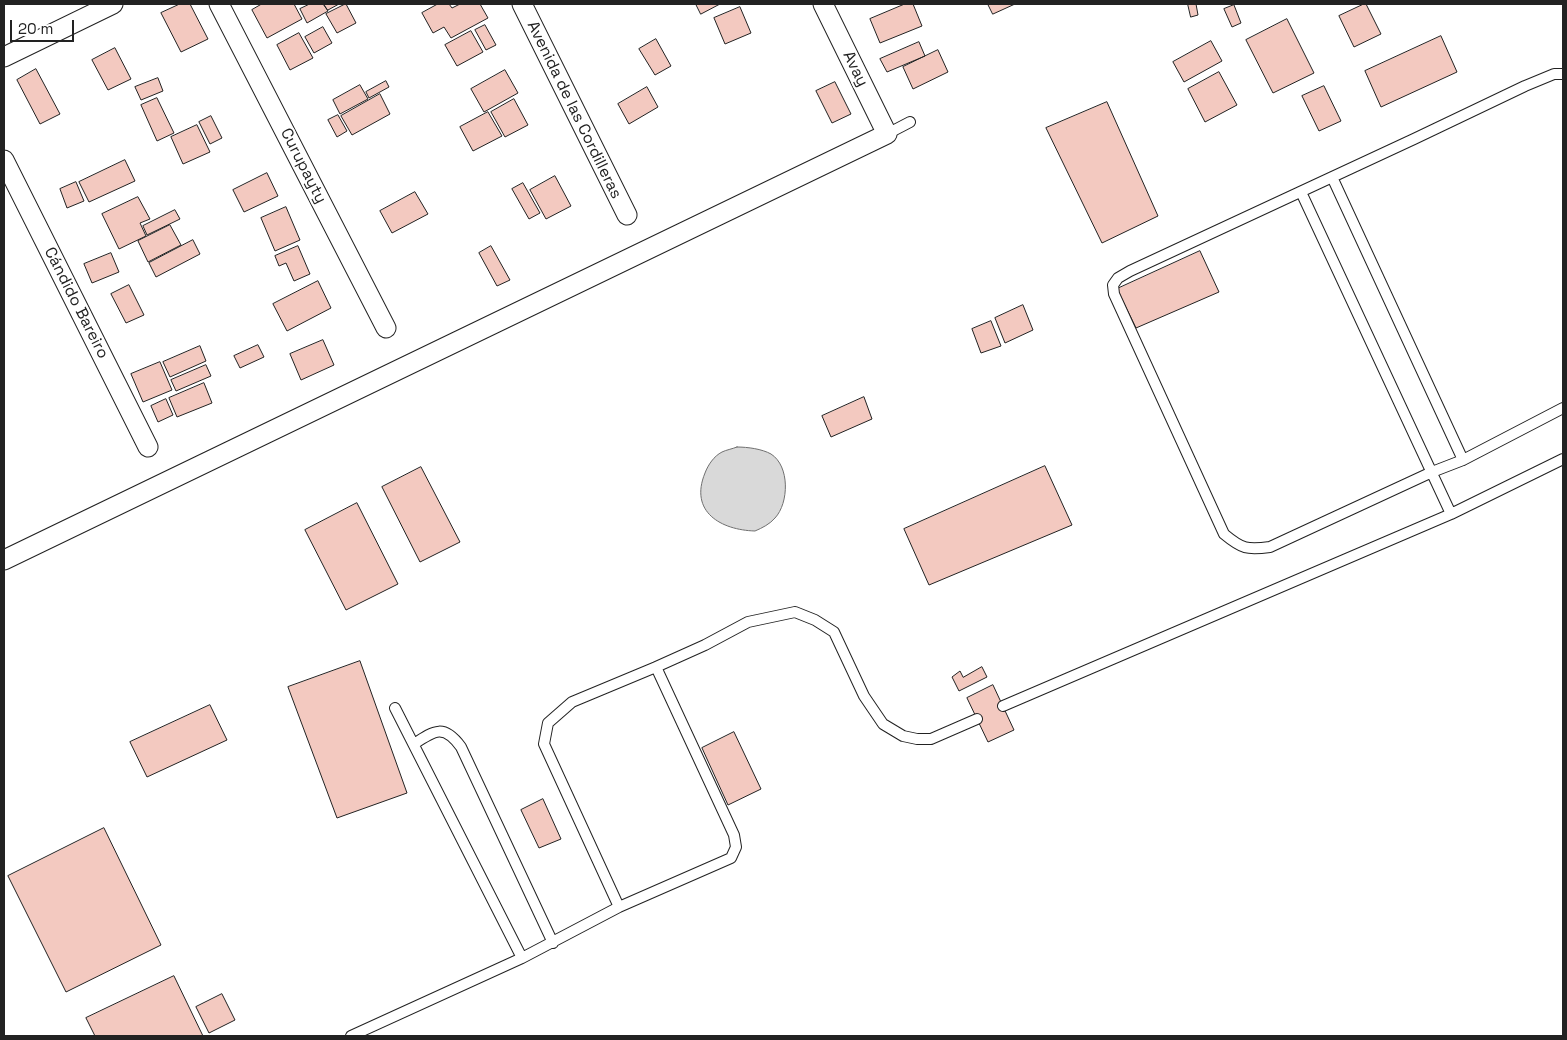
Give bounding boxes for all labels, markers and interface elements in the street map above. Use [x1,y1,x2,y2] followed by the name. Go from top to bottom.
[12,10,76,42] scale bar
[523,18,625,202] street label: Avenida de las Cordilleras
[18,19,53,38] text: 20 m
[838,48,872,90] street label: Avay
[276,125,330,207] street label: Curupayty
[40,244,112,362] street label: Cándido Bareiro

